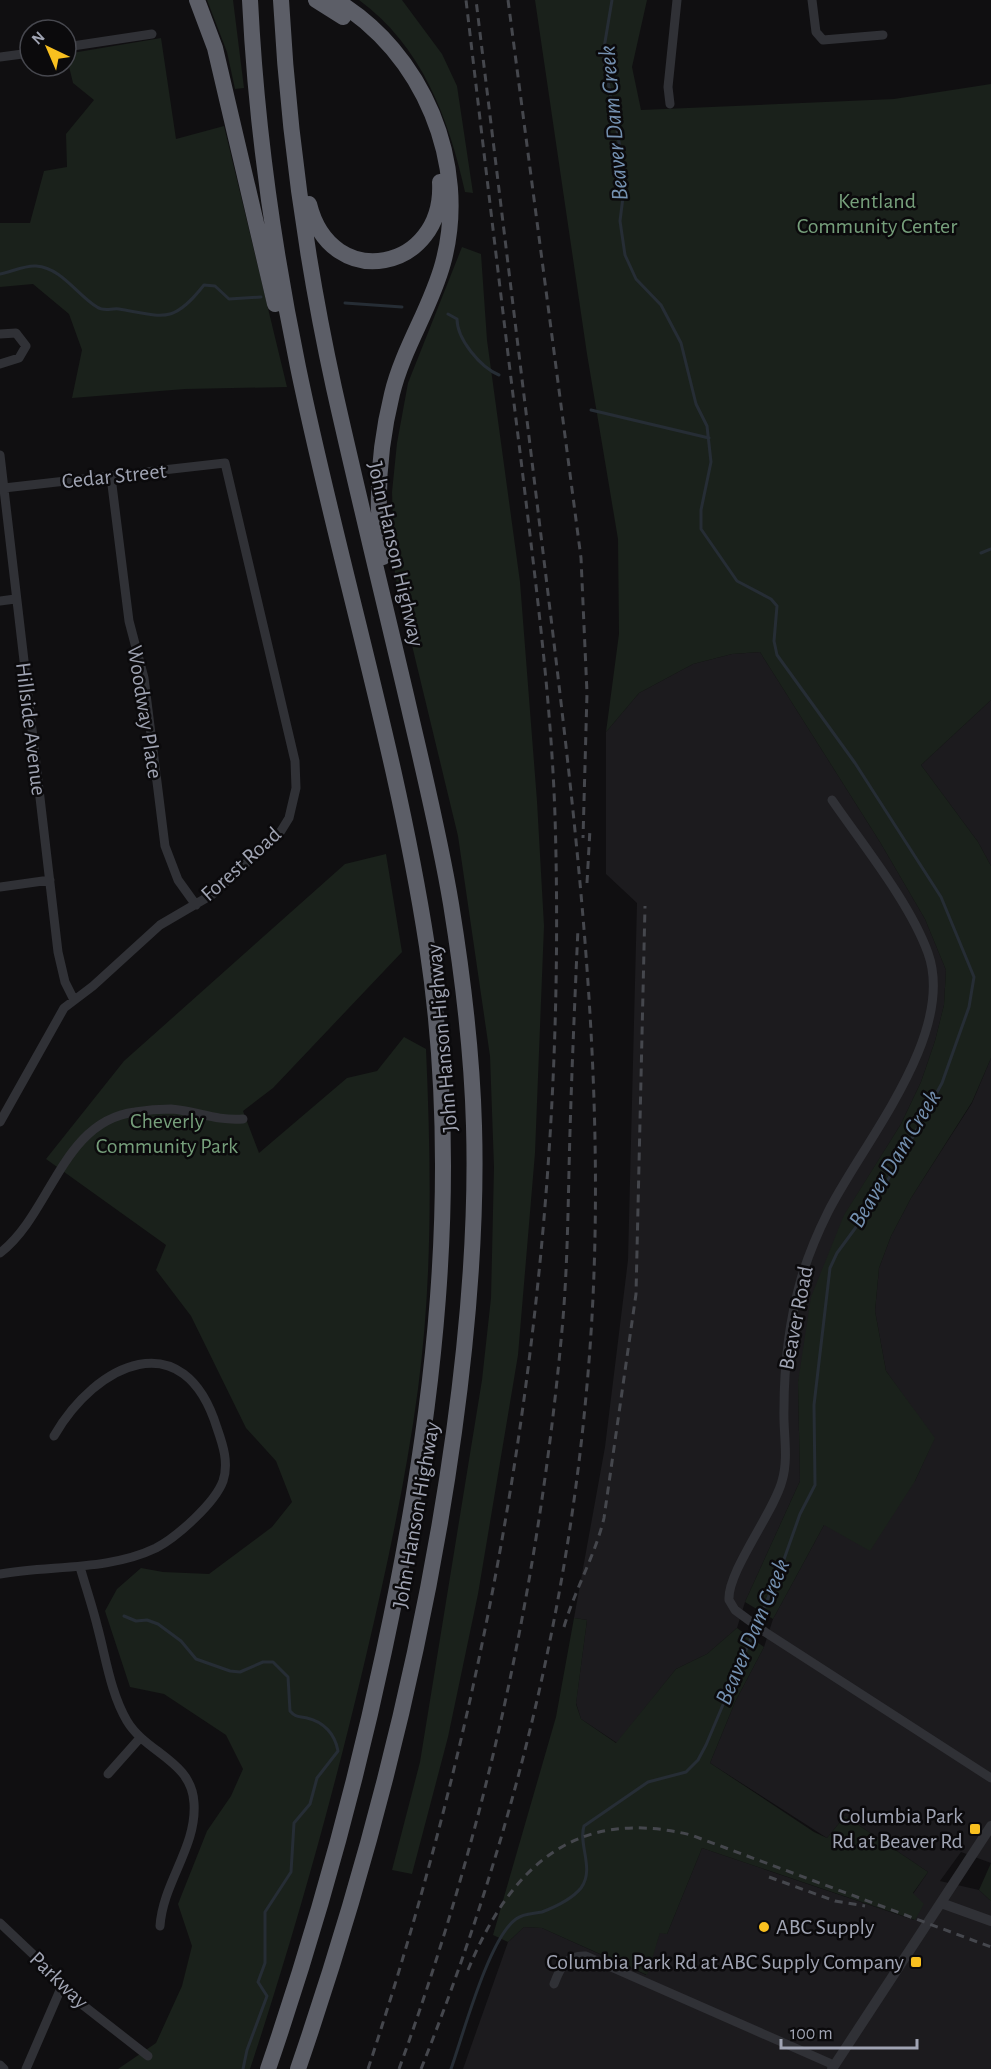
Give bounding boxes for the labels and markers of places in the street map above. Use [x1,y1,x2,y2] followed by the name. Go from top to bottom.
[831,1805,963,1852] place label: Columbia Park Rd at Beaver Rd
[968,1822,982,1836] marker: Columbia Park Rd at Beaver Rd
[776,1916,875,1938] place label: ABC Supply
[757,1920,771,1934] marker: ABC Supply
[546,1951,905,1973] place label: Columbia Park Rd at ABC Supply Company
[909,1955,923,1969] marker: Columbia Park Rd at ABC Supply Company

